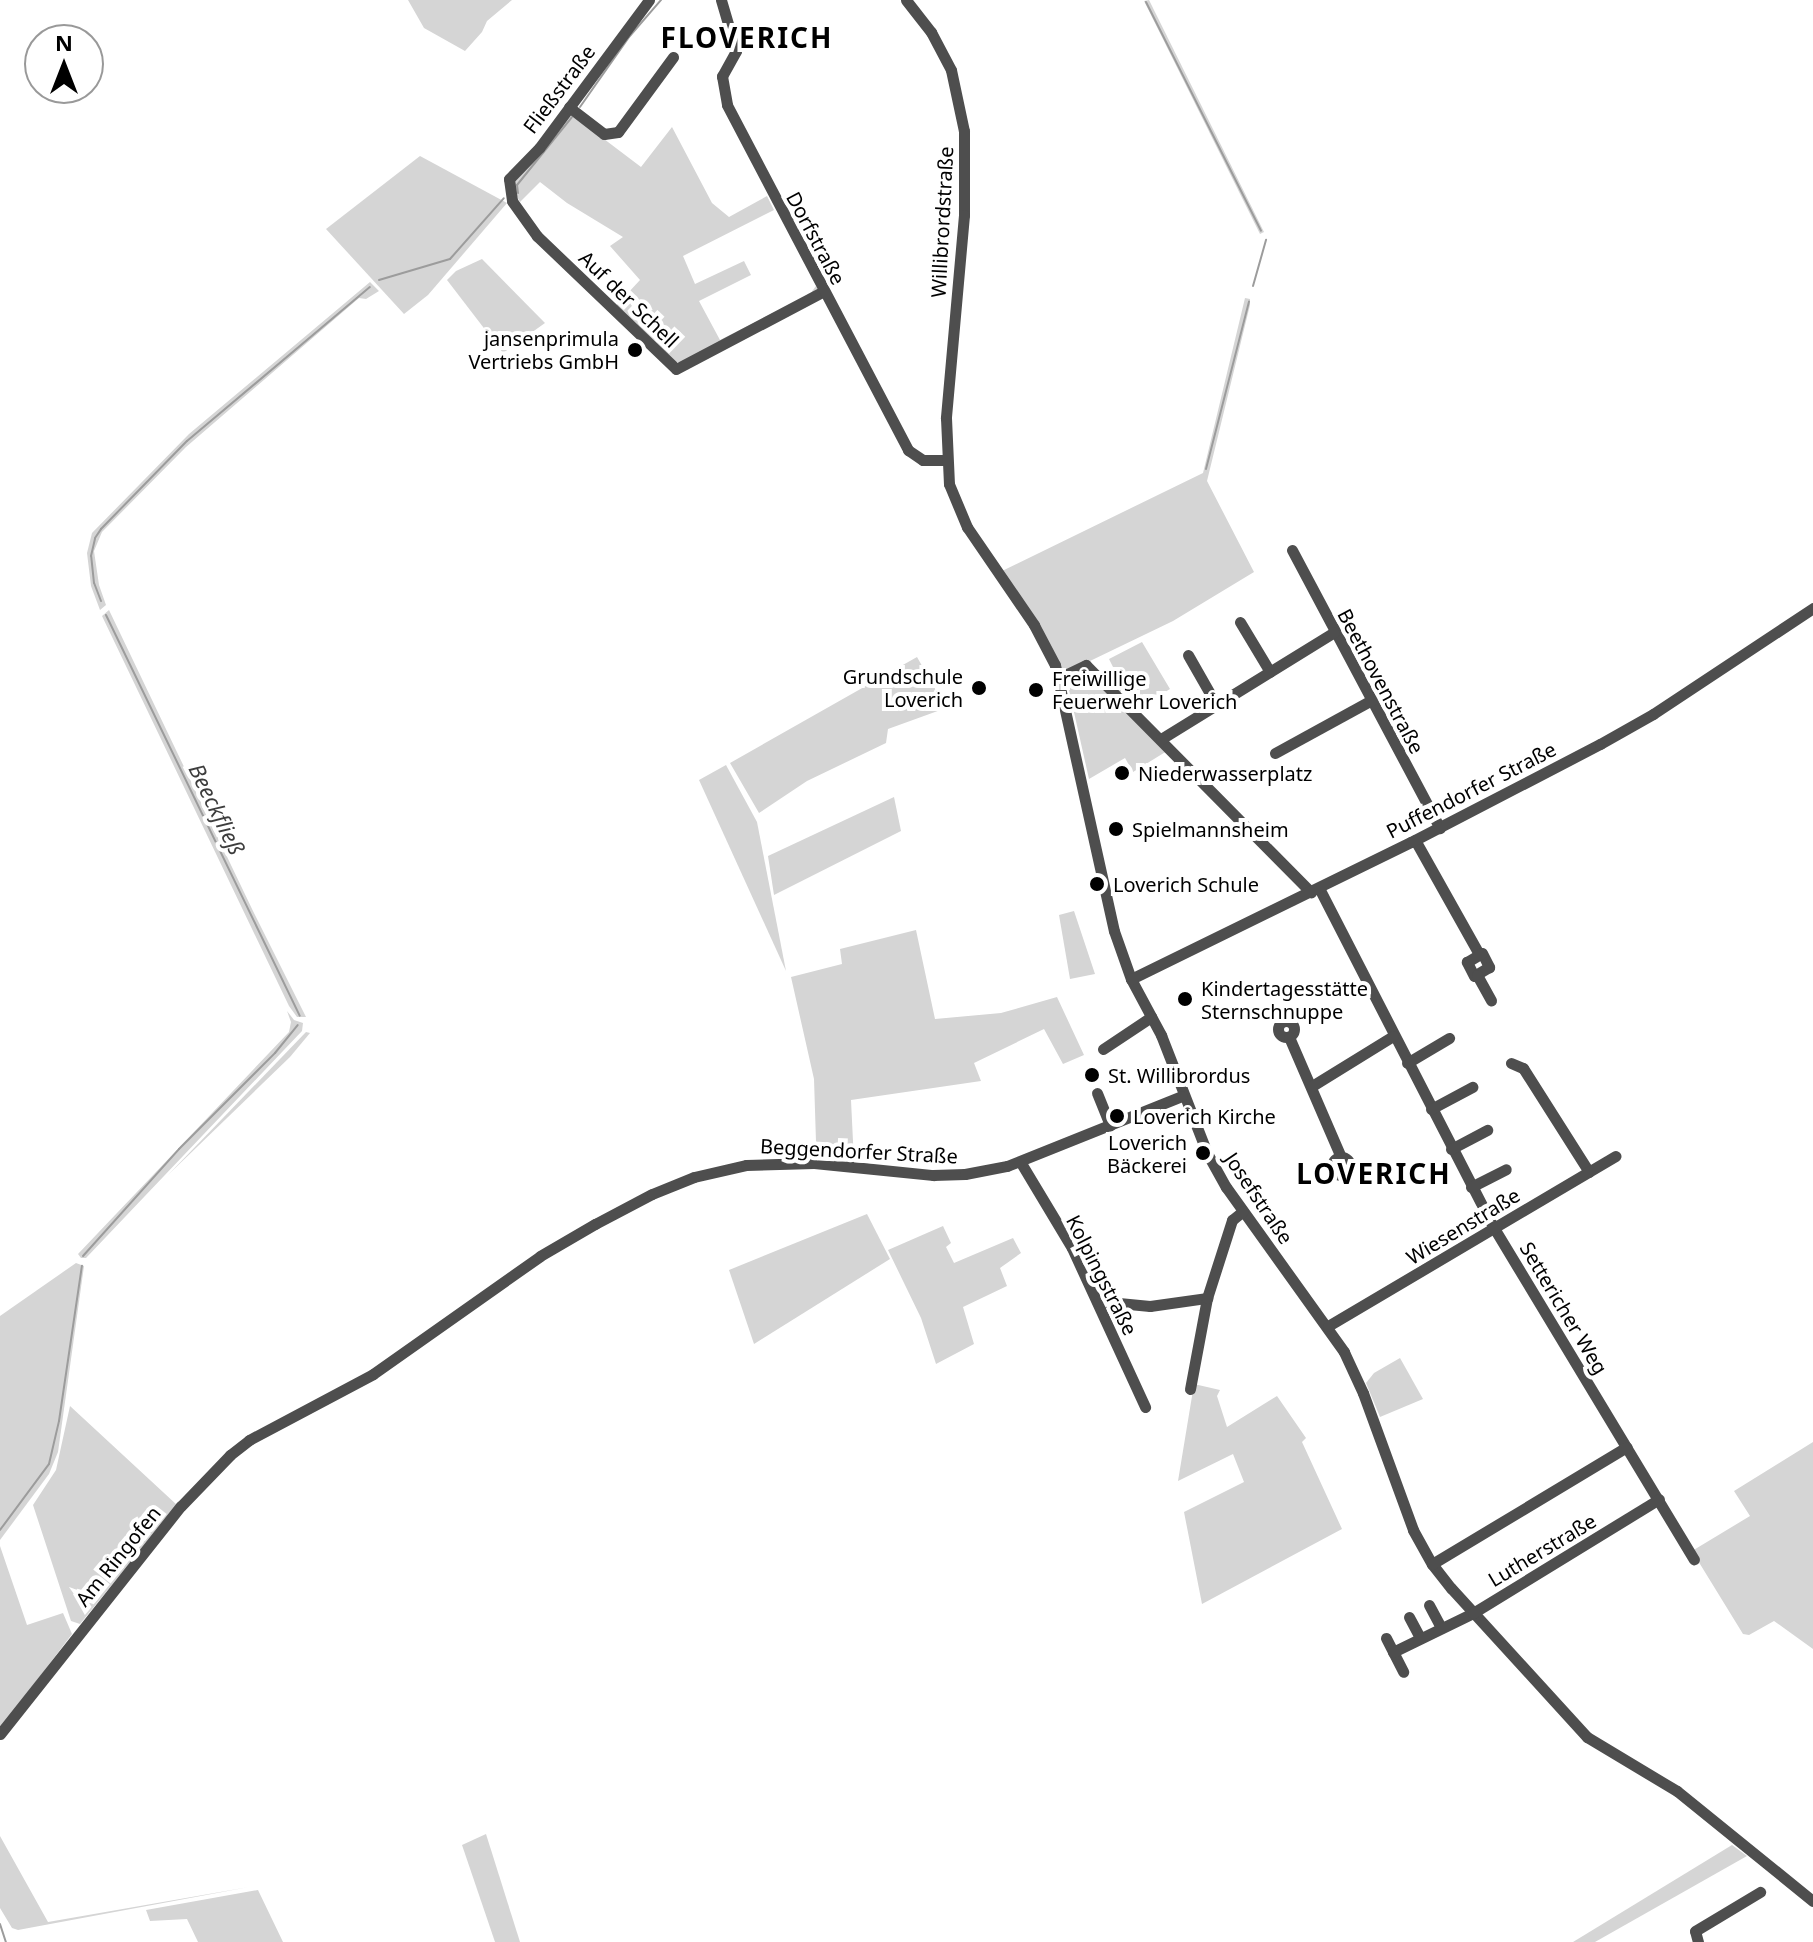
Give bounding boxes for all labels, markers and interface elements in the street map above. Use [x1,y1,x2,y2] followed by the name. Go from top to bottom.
[661,20,833,54] district label: FLOVERICH
[24,24,104,104] north arrow
[55,27,73,57] text: N
[518,40,600,138] street label: Fließstraße
[926,146,958,298] street label: Willibrordstraße
[782,188,850,288] street label: Dorfstraße
[574,246,684,352] street label: Auf der Schell
[468,326,619,373] place label: jansenprimula Vertriebs GmbH
[626,341,644,359] marker: jansenprimula Vertriebs GmbH
[1333,605,1429,757] street label: Beethovenstraße
[843,664,963,711] place label: Grundschule Loverich
[1052,666,1237,713] place label: Freiwillige Feuerwehr Loverich
[970,679,988,697] marker: Grundschule Loverich
[1027,681,1045,699] marker: Freiwillige Feuerwehr Loverich
[1382,737,1560,843] street label: Puffendorfer Straße
[184,759,250,859] water label: Beeckfließ
[1138,761,1312,785] place label: Niederwasserplatz
[1113,764,1131,782] marker: Niederwasserplatz
[1132,817,1289,841] place label: Spielmannsheim
[1107,820,1125,838] marker: Spielmannsheim
[1113,872,1259,896] place label: Loverich Schule
[1088,875,1106,893] marker: Loverich Schule
[1201,976,1368,1023] place label: Kindertagesstätte Sternschnuppe
[1176,990,1194,1008] marker: Kindertagesstätte Sternschnuppe
[1108,1063,1250,1087] place label: St. Willibrordus
[1083,1066,1101,1084] marker: St. Willibrordus
[1133,1104,1276,1128] place label: Loverich Kirche
[1108,1107,1126,1125] marker: Loverich Kirche
[1107,1130,1187,1177] place label: Loverich Bäckerei
[760,1134,958,1168] street label: Beggendorfer Straße
[1194,1144,1212,1162] marker: Loverich Bäckerei
[1220,1148,1298,1248] street label: Josefstraße
[1296,1156,1452,1190] district label: LOVERICH
[1402,1183,1524,1269] street label: Wiesenstraße
[1061,1211,1143,1339] street label: Kolpingstraße
[1515,1238,1613,1378] street label: Settericher Weg
[70,1501,166,1611] street label: Am Ringofen
[1484,1508,1600,1592] street label: Lutherstraße

